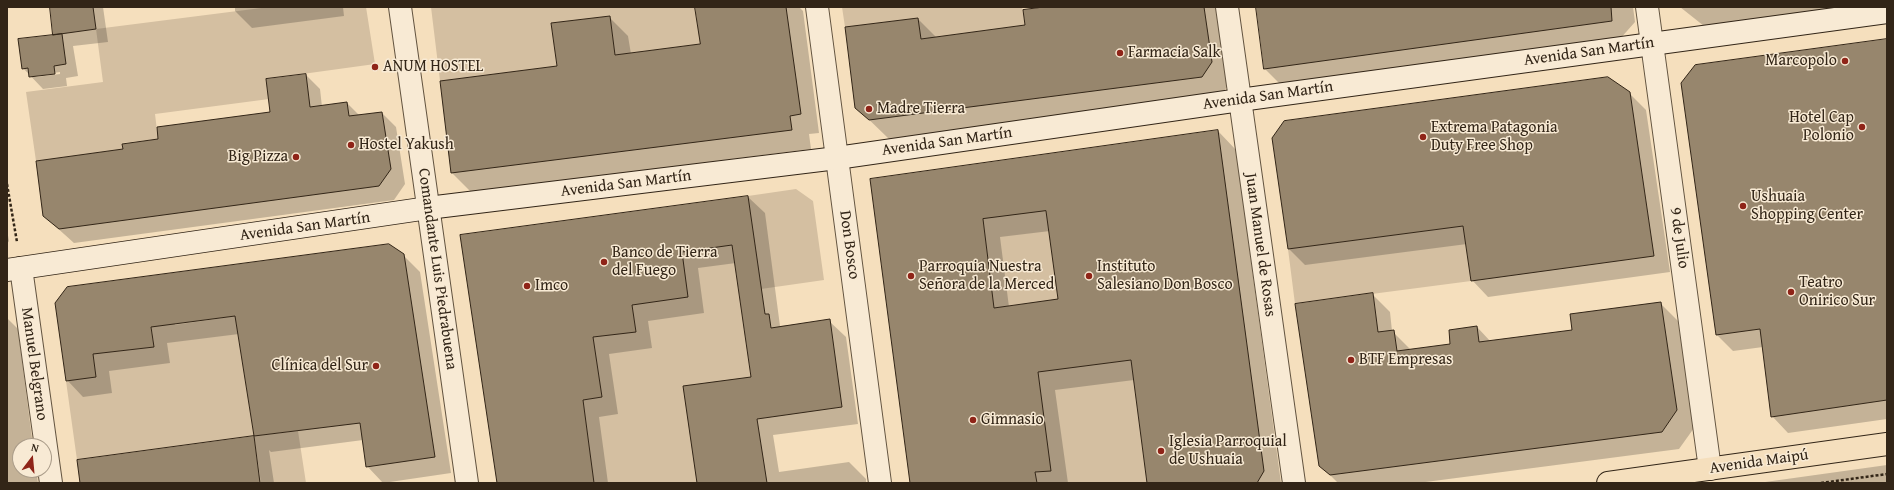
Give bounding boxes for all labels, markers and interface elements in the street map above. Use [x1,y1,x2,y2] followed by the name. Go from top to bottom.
[1523,33,1655,71] street label: Avenida San Martín
[1128,43,1221,63] place label: Farmacia Salk
[1115,48,1125,58] marker: Farmacia Salk
[1765,51,1837,71] place label: Marcopolo
[1840,56,1850,66] marker: Marcopolo
[383,57,483,77] place label: ANUM HOSTEL
[370,62,380,72] marker: ANUM HOSTEL
[1202,77,1334,115] street label: Avenida San Martín
[877,99,965,119] place label: Madre Tierra
[864,104,874,114] marker: Madre Tierra
[1789,108,1854,146] place label: Hotel Cap Polonio
[1431,118,1557,156] place label: Extrema Patagonia Duty Free Shop
[1857,122,1867,132] marker: Hotel Cap Polonio
[881,123,1013,161] street label: Avenida San Martín
[1418,132,1428,142] marker: Extrema Patagonia Duty Free Shop
[359,135,454,155] place label: Hostel Yakush
[346,140,356,150] marker: Hostel Yakush
[228,147,288,167] place label: Big Pizza
[291,152,301,162] marker: Big Pizza
[560,166,692,202] street label: Avenida San Martín
[413,167,461,371] street label: Comandante Luis Piedrabuena
[1240,172,1280,318] street label: Juan Manuel de Rosas
[1751,187,1863,225] place label: Ushuaia Shopping Center
[1738,201,1748,211] marker: Ushuaia Shopping Center
[1665,206,1693,270] street label: 9 de Julio
[239,208,371,246] street label: Avenida San Martín
[835,209,863,281] street label: Don Bosco
[612,243,718,281] place label: Banco de Tierra del Fuego
[599,257,609,267] marker: Banco de Tierra del Fuego
[919,257,1054,295] place label: Parroquia Nuestra Señora de la Merced
[1097,257,1233,295] place label: Instituto Salesiano Don Bosco
[906,271,916,281] marker: Parroquia Nuestra Señora de la Merced
[1084,271,1094,281] marker: Instituto Salesiano Don Bosco
[1799,273,1875,311] place label: Teatro Onirico Sur
[535,276,568,296] place label: Imco
[522,281,532,291] marker: Imco
[1786,287,1796,297] marker: Teatro Onirico Sur
[17,306,51,422] street label: Manuel Belgrano
[1359,350,1452,370] place label: BTF Empresas
[1346,355,1356,365] marker: BTF Empresas
[272,356,368,376] place label: Clínica del Sur
[371,361,381,371] marker: Clínica del Sur
[981,410,1044,430] place label: Gimnasio
[968,415,978,425] marker: Gimnasio
[1169,432,1287,470] place label: Iglesia Parroquial de Ushuaia
[12,438,52,478] north arrow
[29,439,41,456] text: N
[1156,446,1166,456] marker: Iglesia Parroquial de Ushuaia
[1708,446,1810,478] street label: Avenida Maipú

